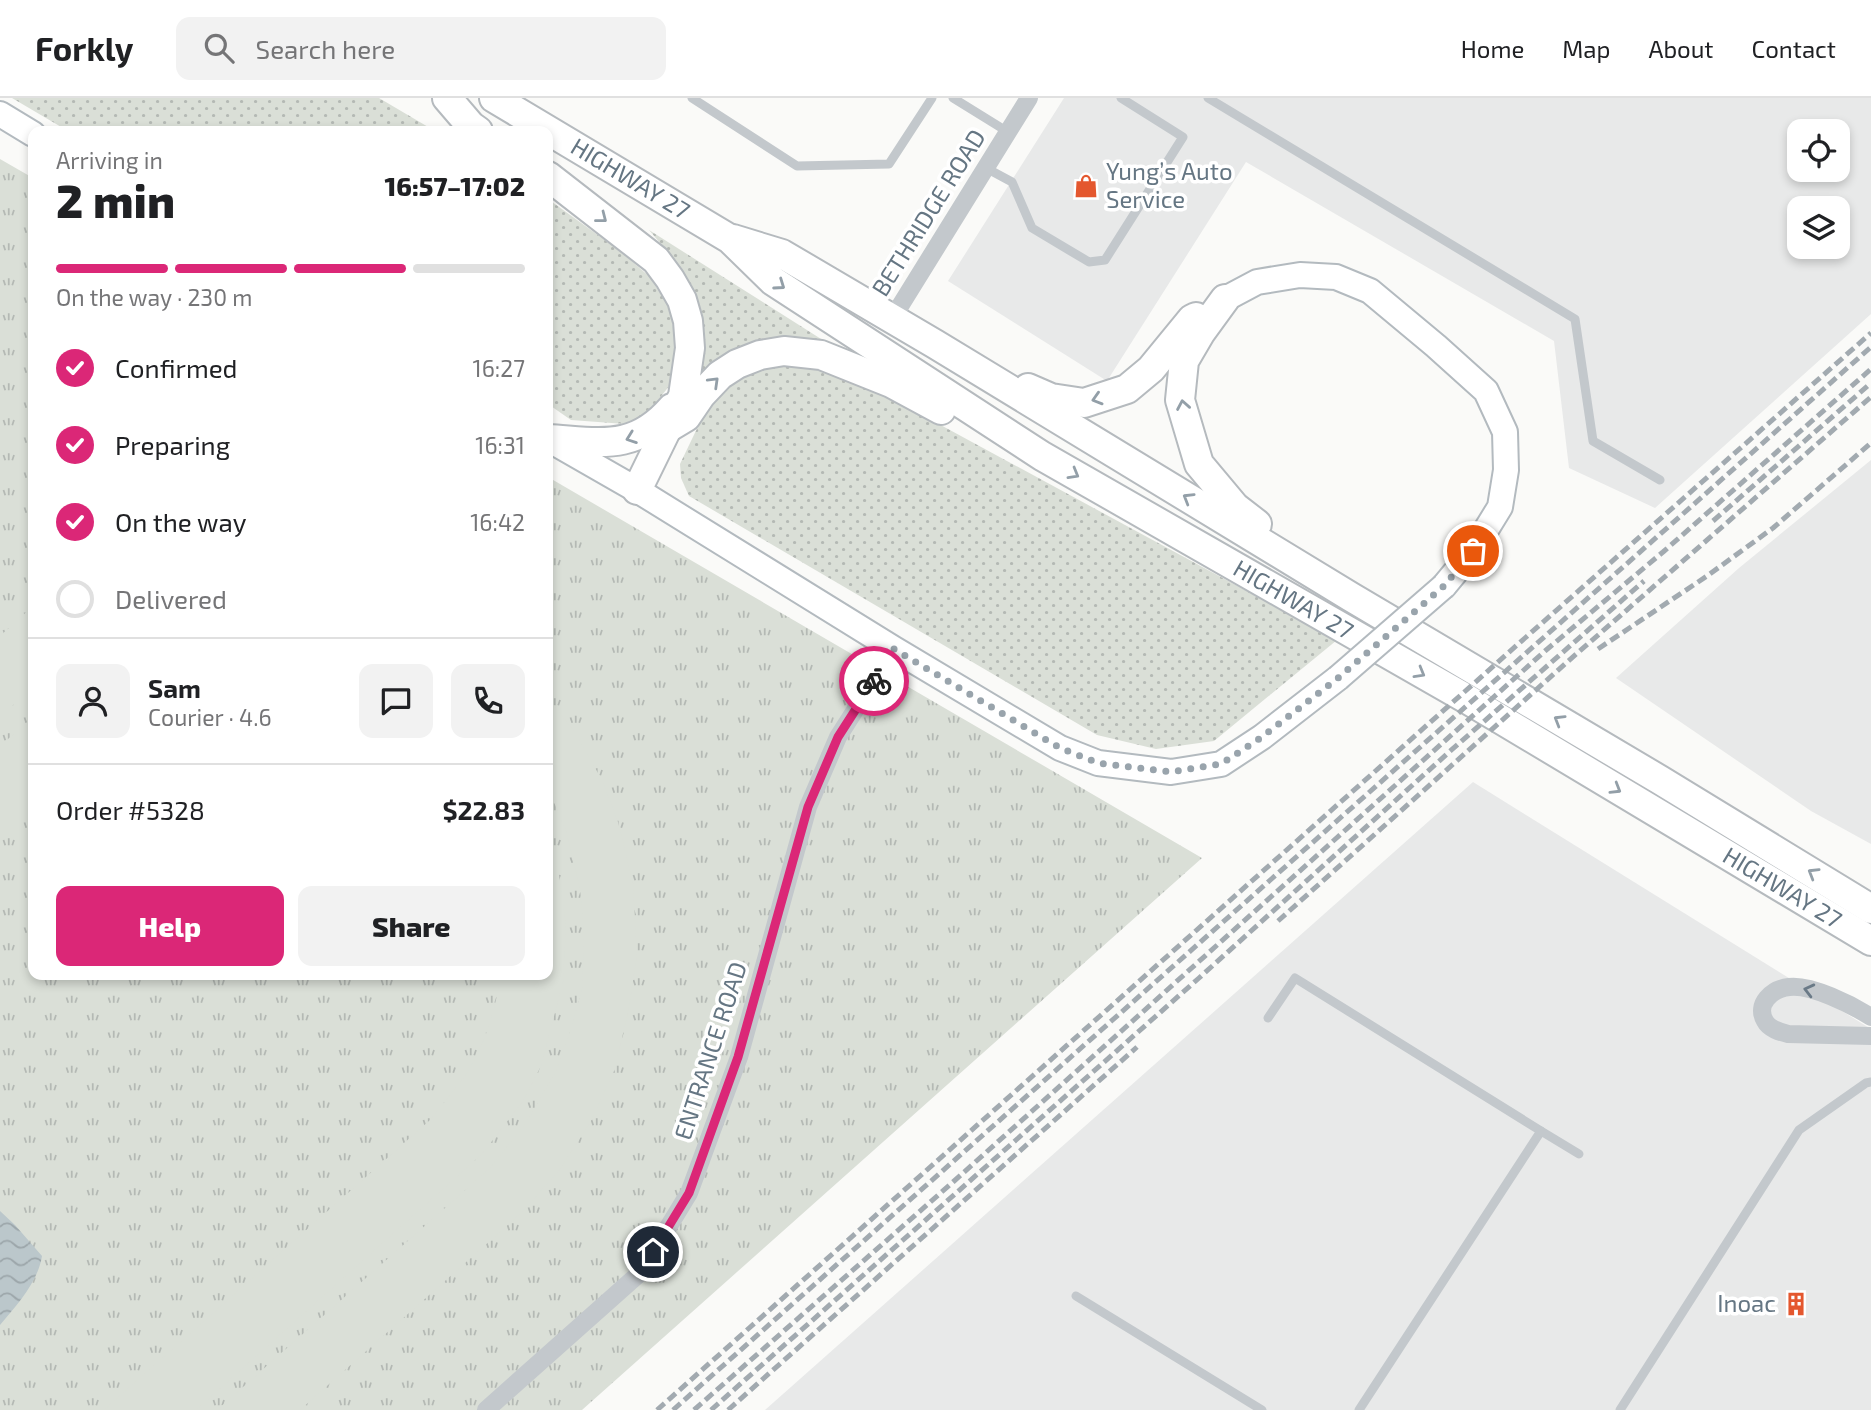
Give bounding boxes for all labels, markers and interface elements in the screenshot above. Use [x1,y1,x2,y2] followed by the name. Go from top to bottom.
[176,17,666,80] search box
[35,28,134,68] text: Forkly
[200,29,238,67] icon: search
[256,33,395,64] text: Search here
[1461,34,1524,63] text: Home
[1562,34,1610,63] text: Map
[1648,34,1714,63] text: About
[1752,34,1836,63] text: Contact
[1787,119,1850,259] map controls
[1787,119,1850,182] button: locate
[865,124,991,301] street label: BETHRIDGE ROAD
[566,131,695,225] street label: HIGHWAY 27
[56,146,163,174] text: Arriving in
[1106,156,1233,213] place label: Yung’s Auto Service
[385,170,525,201] text: 16:57–17:02
[56,172,175,227] text: 2 min
[1072,172,1100,200] shop icon: Yung’s Auto Service
[1787,196,1850,259] button: layers
[594,209,607,222] one-way arrow
[772,277,785,289] one-way arrow
[56,283,252,311] text: On the way · 230 m
[56,349,94,387] icon: check
[115,352,238,383] text: Confirmed
[473,354,525,382] text: 16:27
[706,377,719,390] one-way arrow
[1092,390,1104,405] one-way arrow
[1176,399,1191,411] one-way arrow
[56,426,94,464] icon: check
[115,429,230,460] text: Preparing
[625,429,637,443] one-way arrow
[475,431,525,459] text: 16:31
[1067,466,1080,479] one-way arrow
[1182,493,1195,506] one-way arrow
[56,503,94,541] icon: check
[115,506,246,537] text: On the way
[470,508,525,536] text: 16:42
[1443,521,1503,581] pin
[1454,532,1492,570] icon: bag
[1229,553,1359,645] street label: HIGHWAY 27
[115,583,227,614] text: Delivered
[839,646,909,716] courier
[855,662,893,700] icon: bike
[56,664,130,738] button: person
[359,664,433,738] button: chat
[451,664,525,738] button: phone
[1413,665,1426,678] one-way arrow
[148,672,201,703] text: Sam
[148,703,272,731] text: Courier · 4.6
[1554,716,1567,729] one-way arrow
[1609,781,1622,794] one-way arrow
[56,794,205,825] text: Order #5328
[442,794,525,825] text: $22.83
[1718,840,1847,934] street label: HIGHWAY 27
[1807,868,1820,881] one-way arrow
[56,886,284,966] button: Help
[298,886,525,966] button: Share
[667,958,752,1143] street label: ENTRANCE ROAD
[1803,984,1815,998] one-way arrow
[623,1222,683,1282] pin
[634,1233,672,1271] icon: home
[1717,1288,1776,1317] place label: Inoac
[1782,1290,1810,1318] building icon: Inoac

